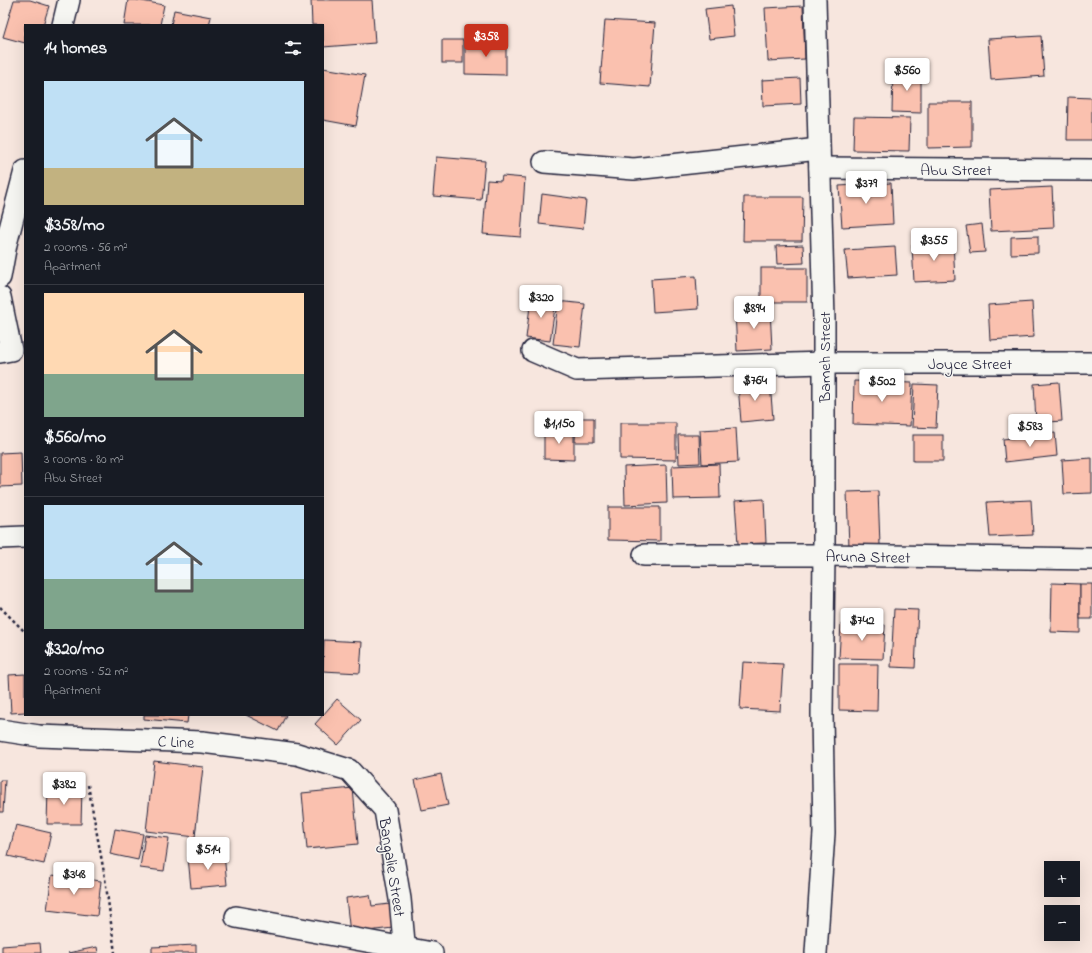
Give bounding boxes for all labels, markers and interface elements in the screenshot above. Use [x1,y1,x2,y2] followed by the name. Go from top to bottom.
[462,24,510,58] pin: $358
[473,27,499,46] text: $358
[44,36,107,61] text: 14 homes
[282,37,304,59] icon: filters
[883,58,931,92] pin: $560
[894,61,920,80] text: $560
[138,107,210,179] icon: home
[920,159,992,183] street label: Abu Street
[842,171,890,205] pin: $379
[855,174,877,193] text: $379
[44,213,105,238] text: $358/mo
[910,228,958,262] pin: $355
[920,231,948,250] text: $355
[44,238,128,257] text: 2 rooms · 56 m²
[44,257,101,276] text: Apartment
[517,285,565,319] pin: $320
[528,288,554,307] text: $320
[730,296,778,330] pin: $894
[743,299,765,318] text: $894
[814,311,838,403] street label: Bameh Street
[138,319,210,391] icon: home
[928,353,1013,377] street label: Joyce Street
[731,368,779,402] pin: $764
[858,369,906,403] pin: $502
[743,371,767,390] text: $764
[868,372,896,391] text: $502
[526,411,592,445] pin: $1,150
[543,414,575,433] text: $1,150
[1006,414,1054,448] pin: $583
[1017,417,1043,436] text: $583
[44,425,106,450] text: $560/mo
[44,450,124,469] text: 3 rooms · 80 m²
[44,469,102,488] text: Abu Street
[138,531,210,603] icon: home
[825,545,911,571] street label: Aruna Street
[838,608,886,642] pin: $742
[849,611,875,630] text: $742
[44,637,104,662] text: $320/mo
[44,662,128,681] text: 2 rooms · 52 m²
[44,681,101,700] text: Apartment
[157,730,195,756] street label: C Line
[40,772,88,806] pin: $382
[52,775,76,794] text: $382
[371,815,411,919] street label: Bangalie Street
[184,837,232,871] pin: $514
[196,840,220,859] text: $514
[1044,861,1080,941] map controls
[1044,861,1080,897] button: +
[50,862,98,896] pin: $348
[62,865,86,884] text: $348
[1044,905,1080,941] button: −

